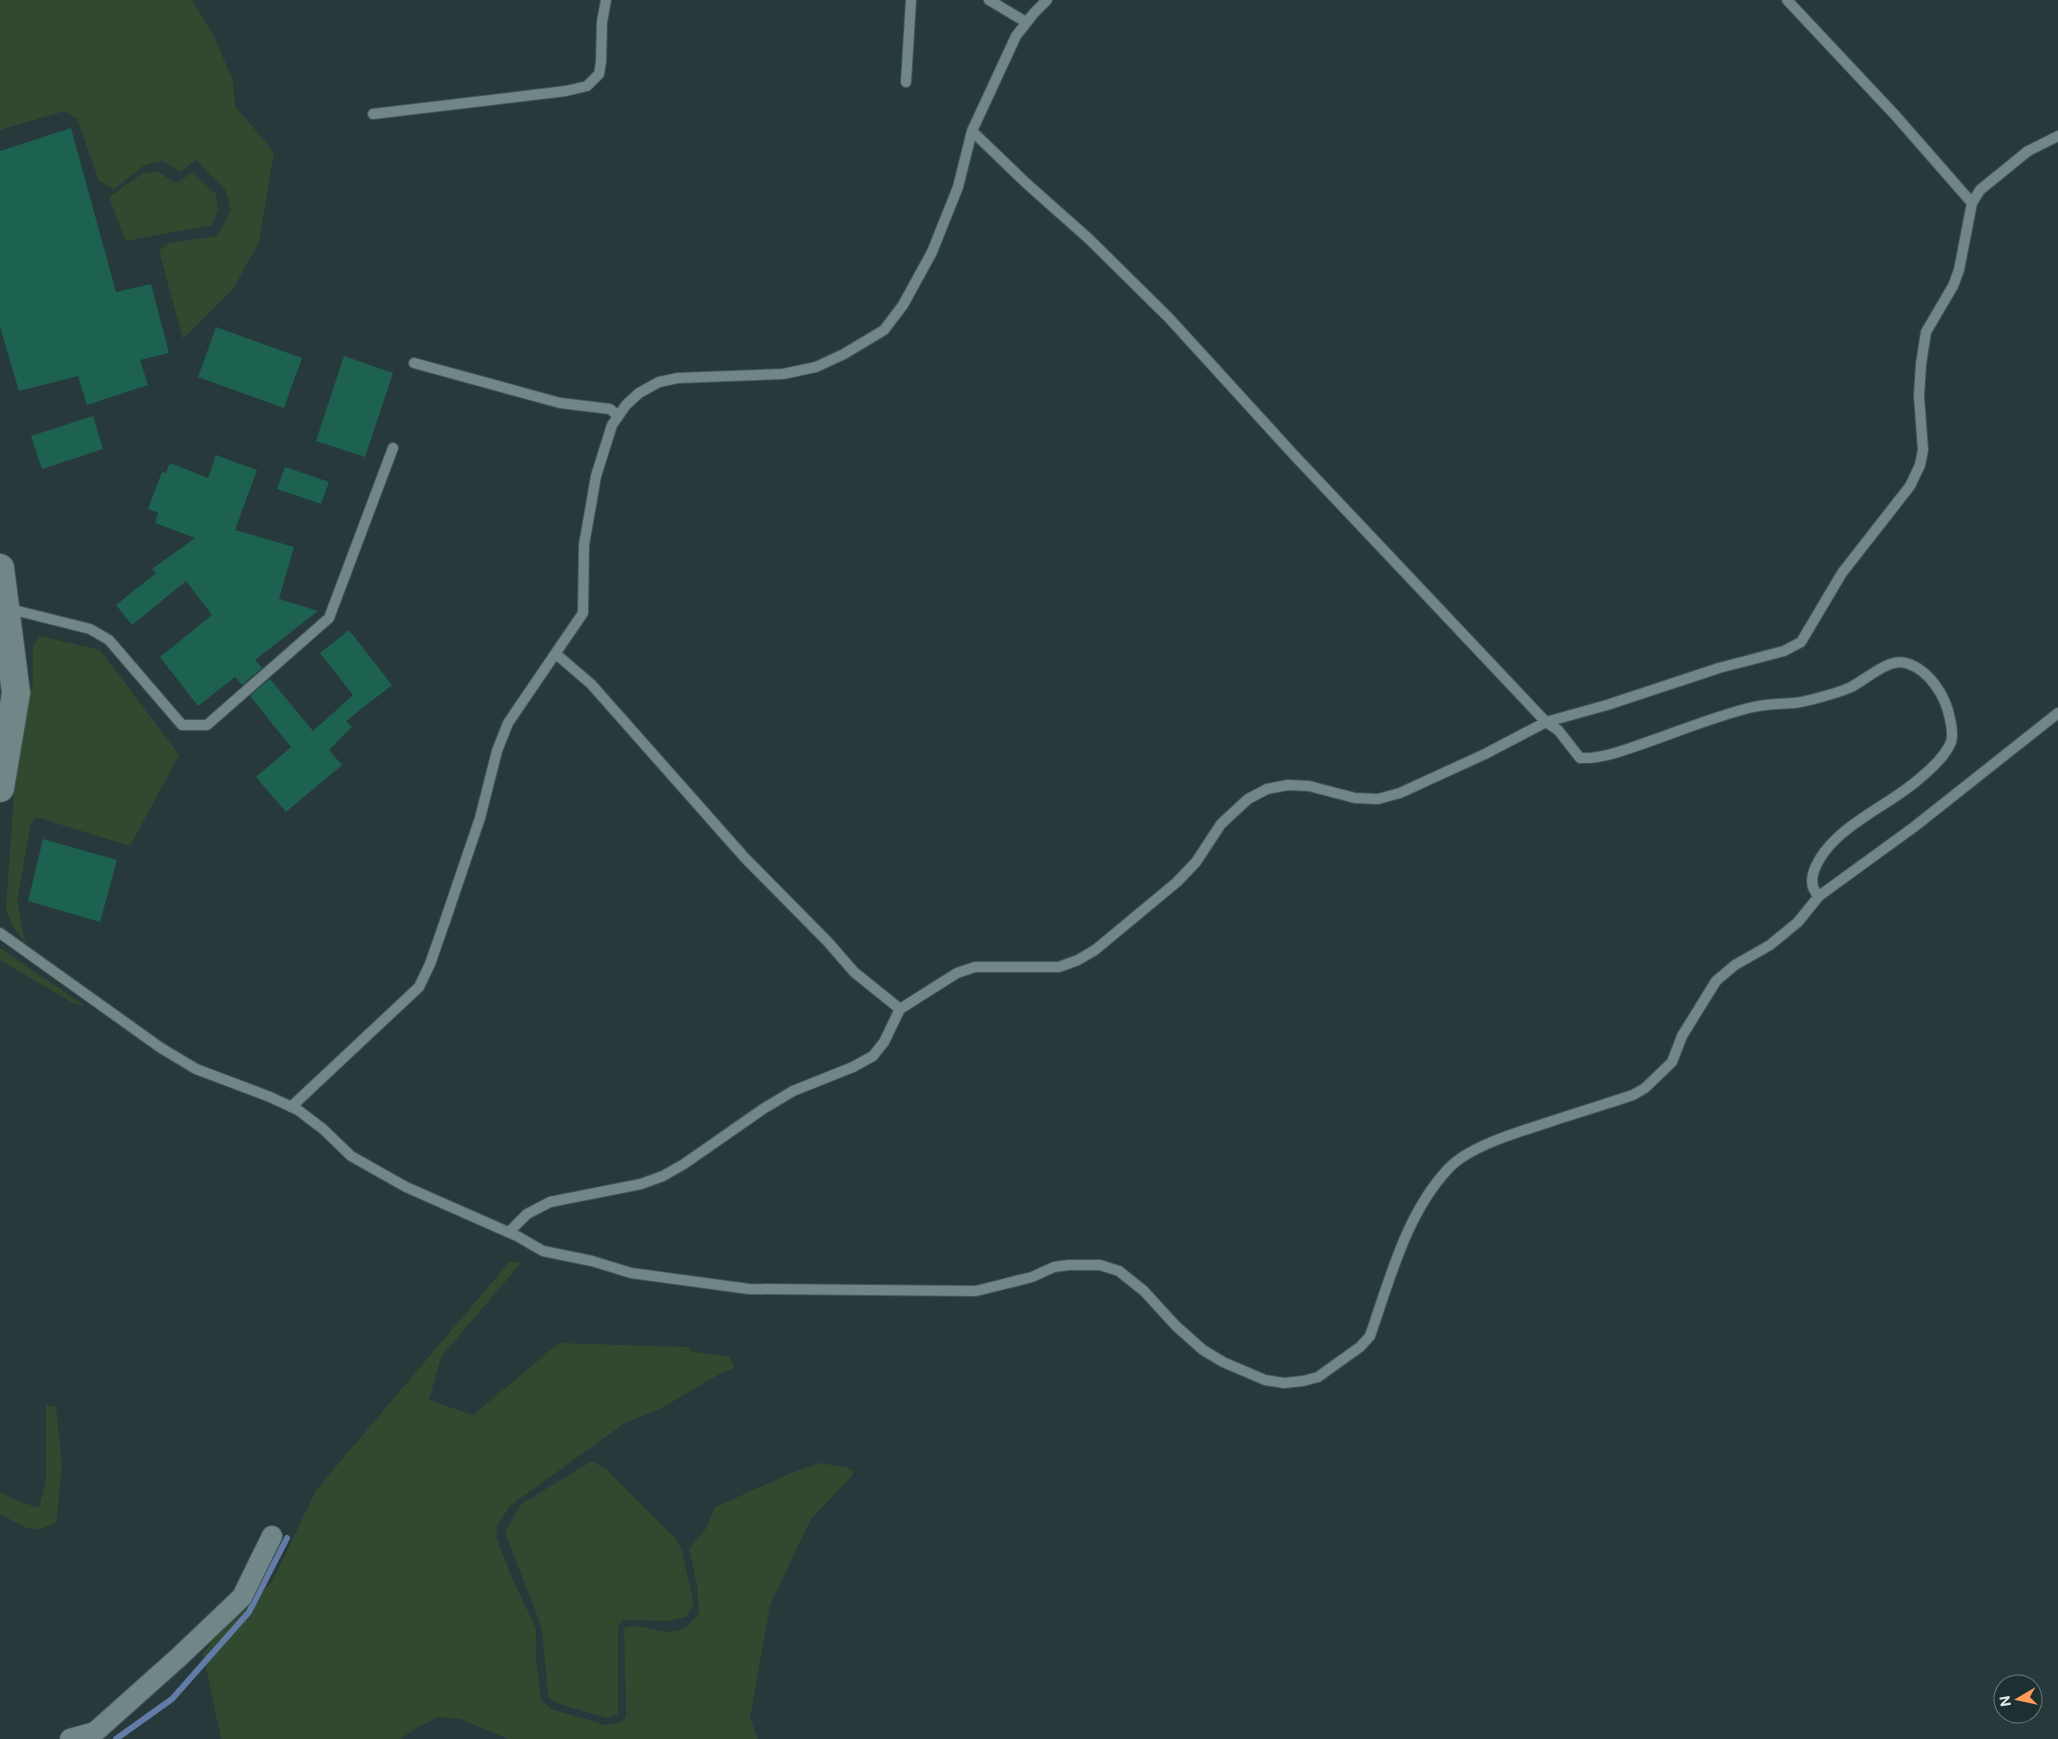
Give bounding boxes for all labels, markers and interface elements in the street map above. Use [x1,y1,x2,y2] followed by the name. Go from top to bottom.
[1993,1674,2043,1724] north arrow
[1996,1694,2014,1708] text: N

